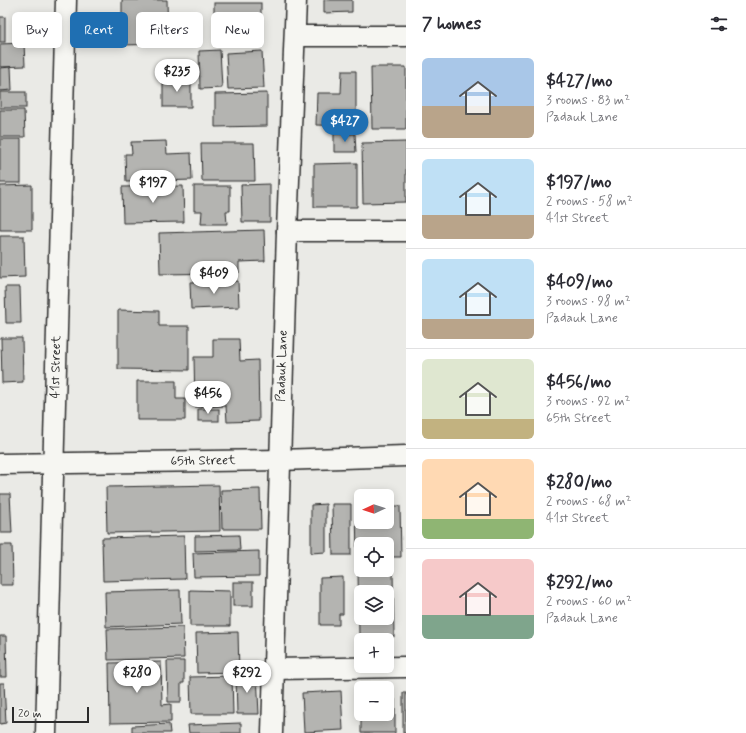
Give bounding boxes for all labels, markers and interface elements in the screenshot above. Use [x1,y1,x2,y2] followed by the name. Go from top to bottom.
[12,12,62,48] chip: Buy
[70,12,128,48] chip: Rent
[136,12,203,48] chip: Filters
[211,12,264,48] chip: New
[422,13,481,35] text: 7 homes
[708,13,730,35] icon: filters
[153,59,201,93] pin: $235
[164,63,190,80] text: $235
[546,70,613,92] text: $427/mo
[454,74,502,122] icon: home
[546,92,630,109] text: 3 rooms · 83 m²
[321,109,369,143] pin: $427
[546,109,618,126] text: Padauk Lane
[330,113,360,130] text: $427
[129,170,177,204] pin: $197
[546,171,611,193] text: $197/mo
[139,174,167,191] text: $197
[454,175,502,223] icon: home
[546,193,633,210] text: 2 rooms · 58 m²
[546,210,609,227] text: 41st Street
[190,261,238,295] pin: $409
[199,265,229,282] text: $409
[546,271,613,293] text: $409/mo
[454,275,502,323] icon: home
[546,293,631,310] text: 3 rooms · 98 m²
[546,310,618,327] text: Padauk Lane
[272,330,292,402] street label: Padauk Lane
[47,335,65,399] street label: 41st Street
[546,371,611,393] text: $456/mo
[454,375,502,423] icon: home
[184,381,232,415] pin: $456
[194,385,222,402] text: $456
[546,393,630,410] text: 3 rooms · 92 m²
[546,410,611,427] text: 65th Street
[170,452,236,470] street label: 65th Street
[546,471,612,493] text: $280/mo
[454,475,502,523] icon: home
[354,489,394,529] north arrow
[354,489,394,721] map controls
[546,493,631,510] text: 2 rooms · 68 m²
[546,510,609,527] text: 41st Street
[354,537,394,577] button: locate
[546,571,613,593] text: $292/mo
[454,575,502,623] icon: home
[354,585,394,625] button: layers
[546,593,632,610] text: 2 rooms · 60 m²
[546,610,618,627] text: Padauk Lane
[354,633,394,673] button: +
[113,660,161,694] pin: $280
[223,660,271,694] pin: $292
[123,664,151,681] text: $280
[232,664,262,681] text: $292
[354,681,394,721] button: −
[12,705,89,724] scale bar
[18,707,41,721] text: 20 m

